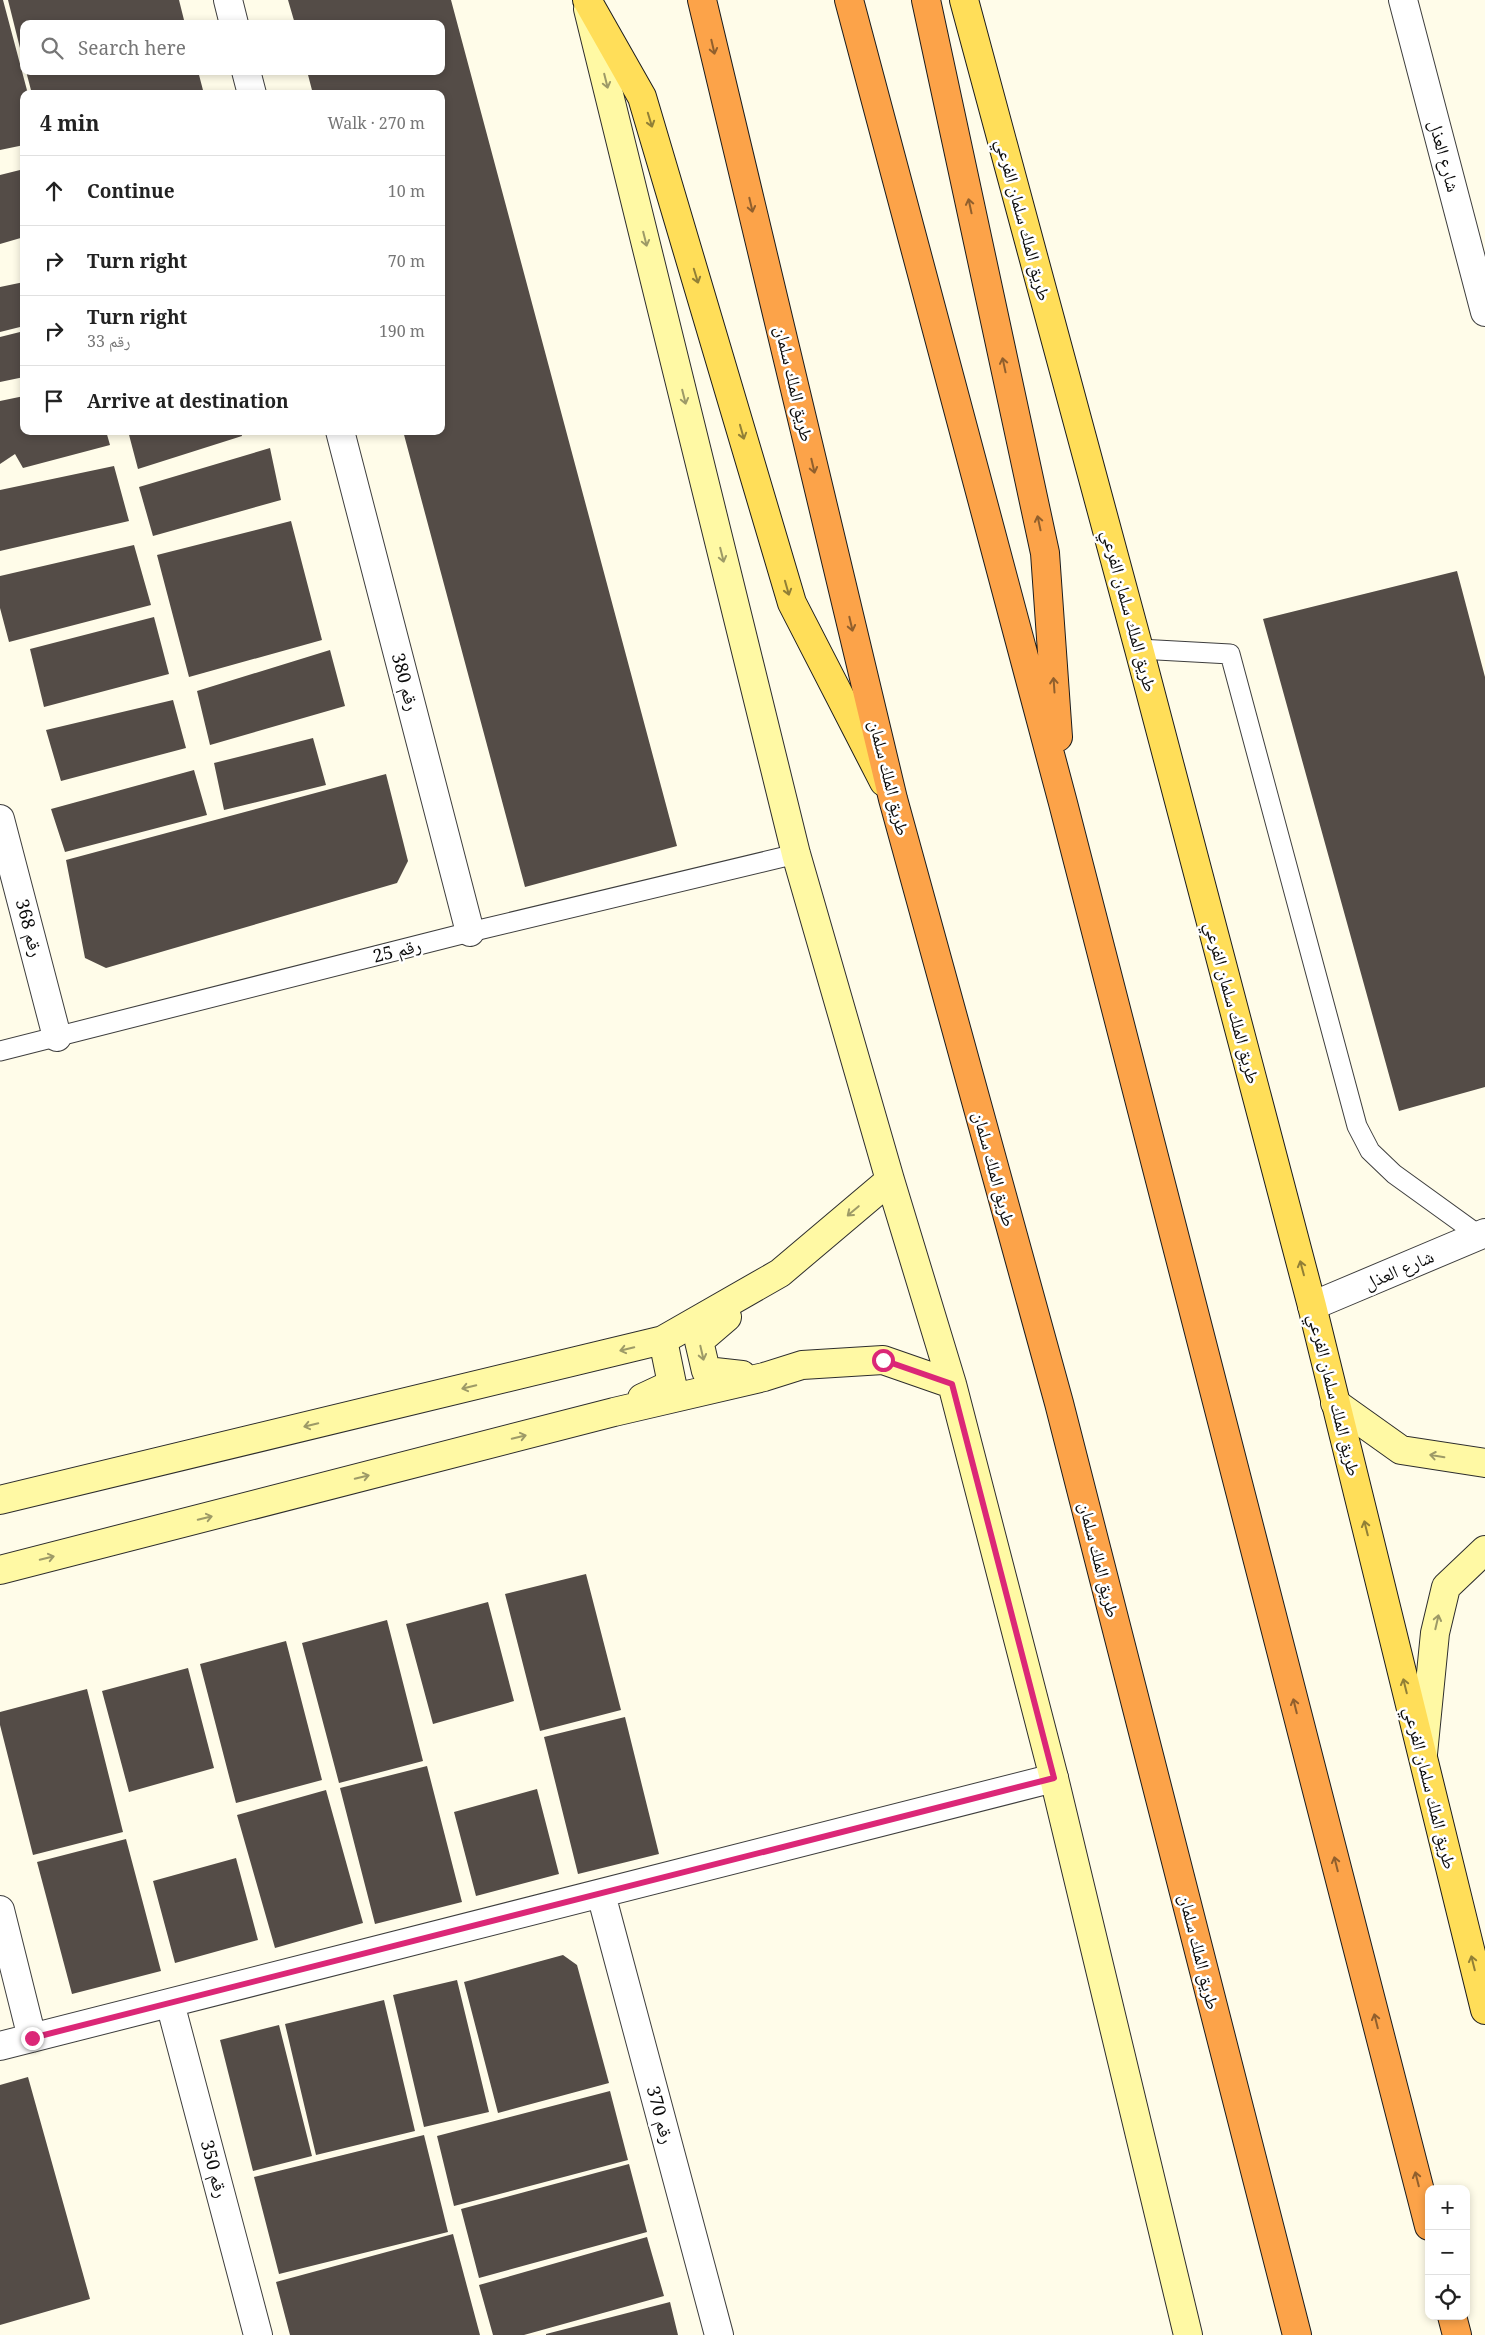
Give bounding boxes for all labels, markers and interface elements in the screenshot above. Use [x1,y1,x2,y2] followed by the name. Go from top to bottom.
[20,20,445,75] search box
[38,34,66,62] icon: search
[78,35,186,61] text: Search here
[709,39,718,55] one-way arrow
[602,73,611,89] one-way arrow
[40,109,99,137] text: 4 min
[328,112,425,134] text: Walk · 270 m
[645,112,655,128] one-way arrow
[1424,117,1466,194] street label: شارع العذل
[987,136,1057,304] street label: طريق الملك سلمان الفرعي
[40,177,68,205] icon: ahead
[87,178,175,204] text: Continue
[388,180,425,202] text: 10 m
[747,197,756,213] one-way arrow
[965,198,974,214] one-way arrow
[641,231,650,247] one-way arrow
[40,247,68,275] icon: right
[87,248,187,274] text: Turn right
[388,250,425,272] text: 70 m
[691,268,701,284] one-way arrow
[87,304,187,330] text: Turn right
[40,317,68,345] icon: right
[379,320,425,342] text: 190 m
[770,323,820,444] street label: طريق الملك سلمان
[87,330,130,352] text: رقم 33
[999,357,1009,373] one-way arrow
[40,387,68,415] icon: arrive
[87,388,289,414] text: Arrive at destination
[679,388,689,404] one-way arrow
[738,424,748,440] one-way arrow
[809,457,818,473] one-way arrow
[1033,516,1043,532] one-way arrow
[1093,527,1163,695] street label: طريق الملك سلمان الفرعي
[718,546,727,562] one-way arrow
[783,580,793,596] one-way arrow
[847,615,856,631] one-way arrow
[386,650,425,714] street label: رقم 380
[1050,677,1059,693] one-way arrow
[864,717,916,838] street label: طريق الملك سلمان
[10,896,49,960] street label: رقم 368
[1196,919,1266,1087] street label: طريق الملك سلمان الفرعي
[370,932,424,969] street label: رقم 25
[968,1109,1022,1229] street label: طريق الملك سلمان
[846,1206,859,1217] one-way arrow
[1360,1244,1437,1295] street label: شارع العذل
[1297,1261,1307,1277] one-way arrow
[1300,1311,1367,1479] street label: طريق الملك سلمان الفرعي
[619,1345,635,1354] one-way arrow
[698,1345,707,1361] one-way arrow
[872,1349,895,1372] route start
[461,1383,477,1392] one-way arrow
[303,1421,319,1430] one-way arrow
[511,1431,527,1441] one-way arrow
[1429,1450,1445,1460] one-way arrow
[353,1472,369,1481] one-way arrow
[1074,1499,1126,1620] street label: طريق الملك سلمان
[196,1513,212,1522] one-way arrow
[1361,1521,1370,1537] one-way arrow
[39,1553,55,1562] one-way arrow
[1433,1615,1442,1631] one-way arrow
[1400,1678,1409,1694] one-way arrow
[1290,1699,1299,1715] one-way arrow
[1396,1704,1463,1872] street label: طريق الملك سلمان الفرعي
[1330,1856,1340,1872] one-way arrow
[1174,1891,1226,2012] street label: طريق الملك سلمان
[1468,1955,1477,1971] one-way arrow
[1371,2014,1380,2030] one-way arrow
[21,2027,44,2050] route end
[641,2083,680,2147] street label: رقم 370
[195,2137,234,2201] street label: رقم 350
[1411,2171,1421,2187] one-way arrow
[1425,2185,1470,2320] map controls
[1425,2185,1470,2230] button: +
[1425,2230,1470,2275] button: −
[1425,2275,1470,2320] button: locate

